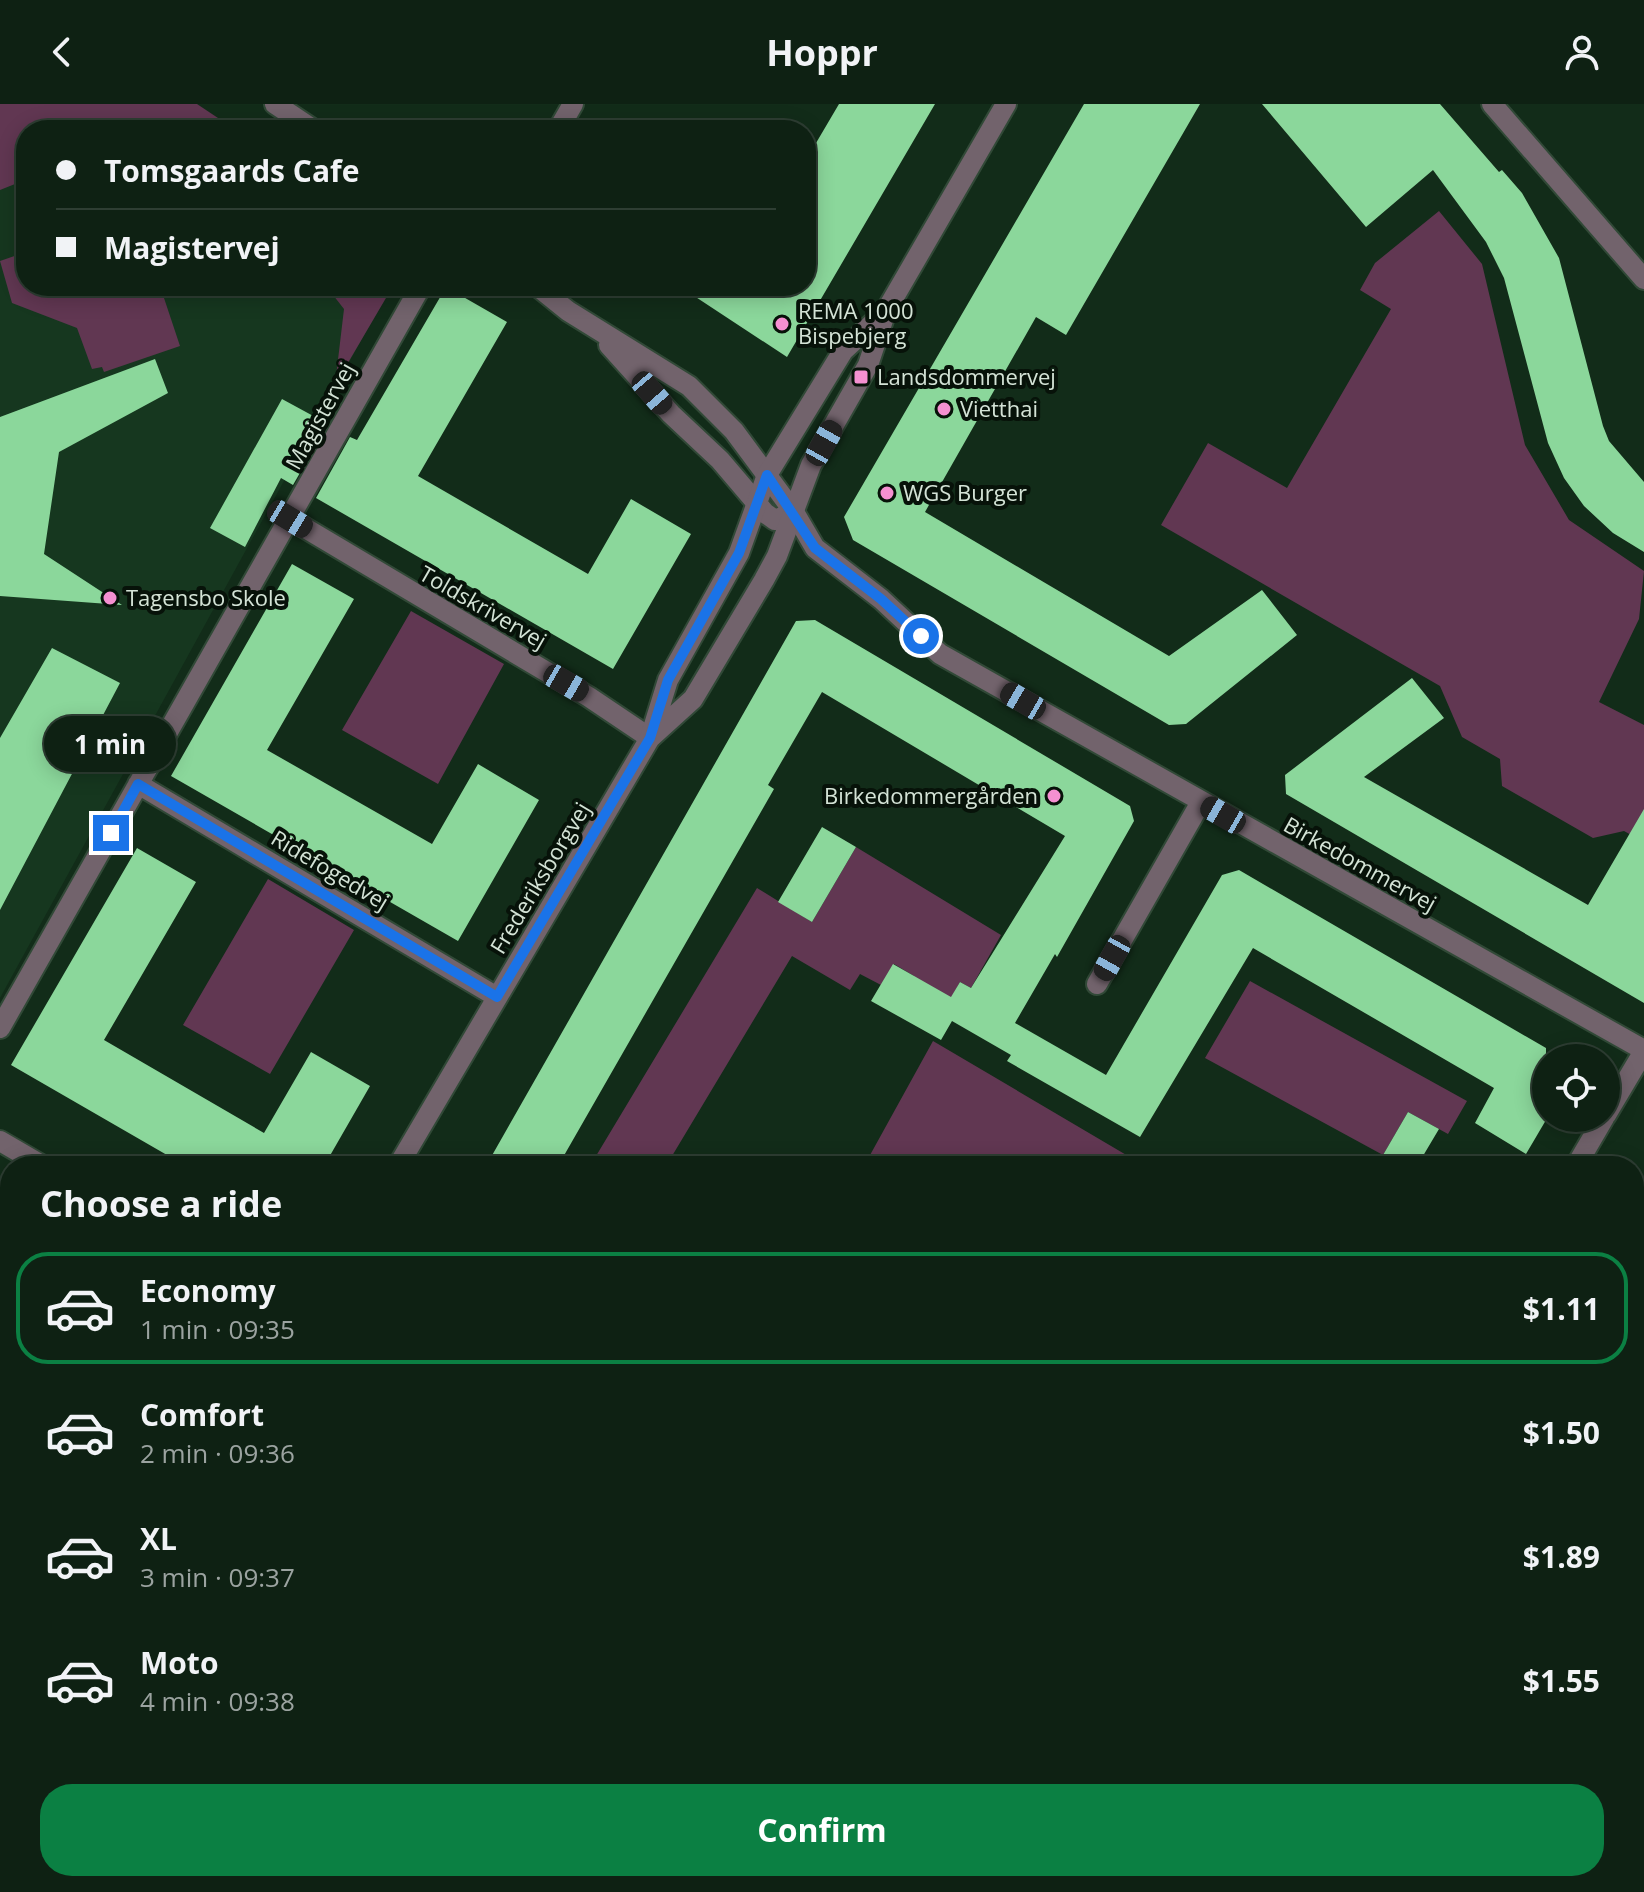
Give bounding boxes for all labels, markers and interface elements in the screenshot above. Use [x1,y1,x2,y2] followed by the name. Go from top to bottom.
[766,28,878,77] text: Hoppr
[40,30,84,74] icon: back
[1560,30,1604,74] icon: person
[104,150,359,191] text: Tomsgaards Cafe
[104,227,280,268] text: Magistervej
[798,295,914,350] place label: REMA 1000 Bispebjerg
[773,315,791,333] marker: REMA 1000 Bispebjerg
[277,357,361,474] street label: Magistervej
[877,361,1056,391] place label: Landsdommervej
[627,367,677,419] car
[852,368,870,386] marker: Landsdommervej
[960,393,1038,423] place label: Vietthai
[935,400,953,418] marker: Vietthai
[802,416,846,470] car
[903,477,1027,507] place label: WGS Burger
[878,484,896,502] marker: WGS Burger
[263,496,317,542] car
[414,558,553,655] street label: Toldskrivervej
[126,582,286,612] place label: Tagensbo Skole
[101,589,119,607] marker: Tagensbo Skole
[903,618,939,654] route start
[539,661,593,705] car
[996,679,1050,723] car
[45,717,177,773] callout: 1 min
[74,726,146,762] text: 1 min
[824,780,1038,810] place label: Birkedommergården
[1045,787,1063,805] marker: Birkedommergården
[1196,793,1250,837] car
[482,796,596,959] street label: Frederiksborgvej
[1279,809,1442,918] street label: Birkedommervej
[93,815,129,851] route end
[266,822,395,916] street label: Ridefogedvej
[1090,931,1134,985] car
[1532,1044,1620,1132] map controls
[1532,1044,1620,1132] button: locate
[40,1179,282,1228] text: Choose a ride
[140,1270,276,1311] text: Economy
[44,1272,116,1344] icon: car
[1523,1288,1600,1329] text: $1.11
[140,1311,295,1347] text: 1 min · 09:35
[140,1394,264,1435] text: Comfort
[44,1396,116,1468] icon: car
[1523,1412,1600,1453] text: $1.50
[140,1435,295,1471] text: 2 min · 09:36
[140,1518,177,1559] text: XL
[44,1520,116,1592] icon: car
[1523,1536,1600,1577] text: $1.89
[140,1559,295,1595] text: 3 min · 09:37
[140,1642,218,1683] text: Moto
[44,1644,116,1716] icon: car
[1523,1660,1600,1701] text: $1.55
[140,1683,295,1719] text: 4 min · 09:38
[40,1784,1604,1876] button: Confirm

